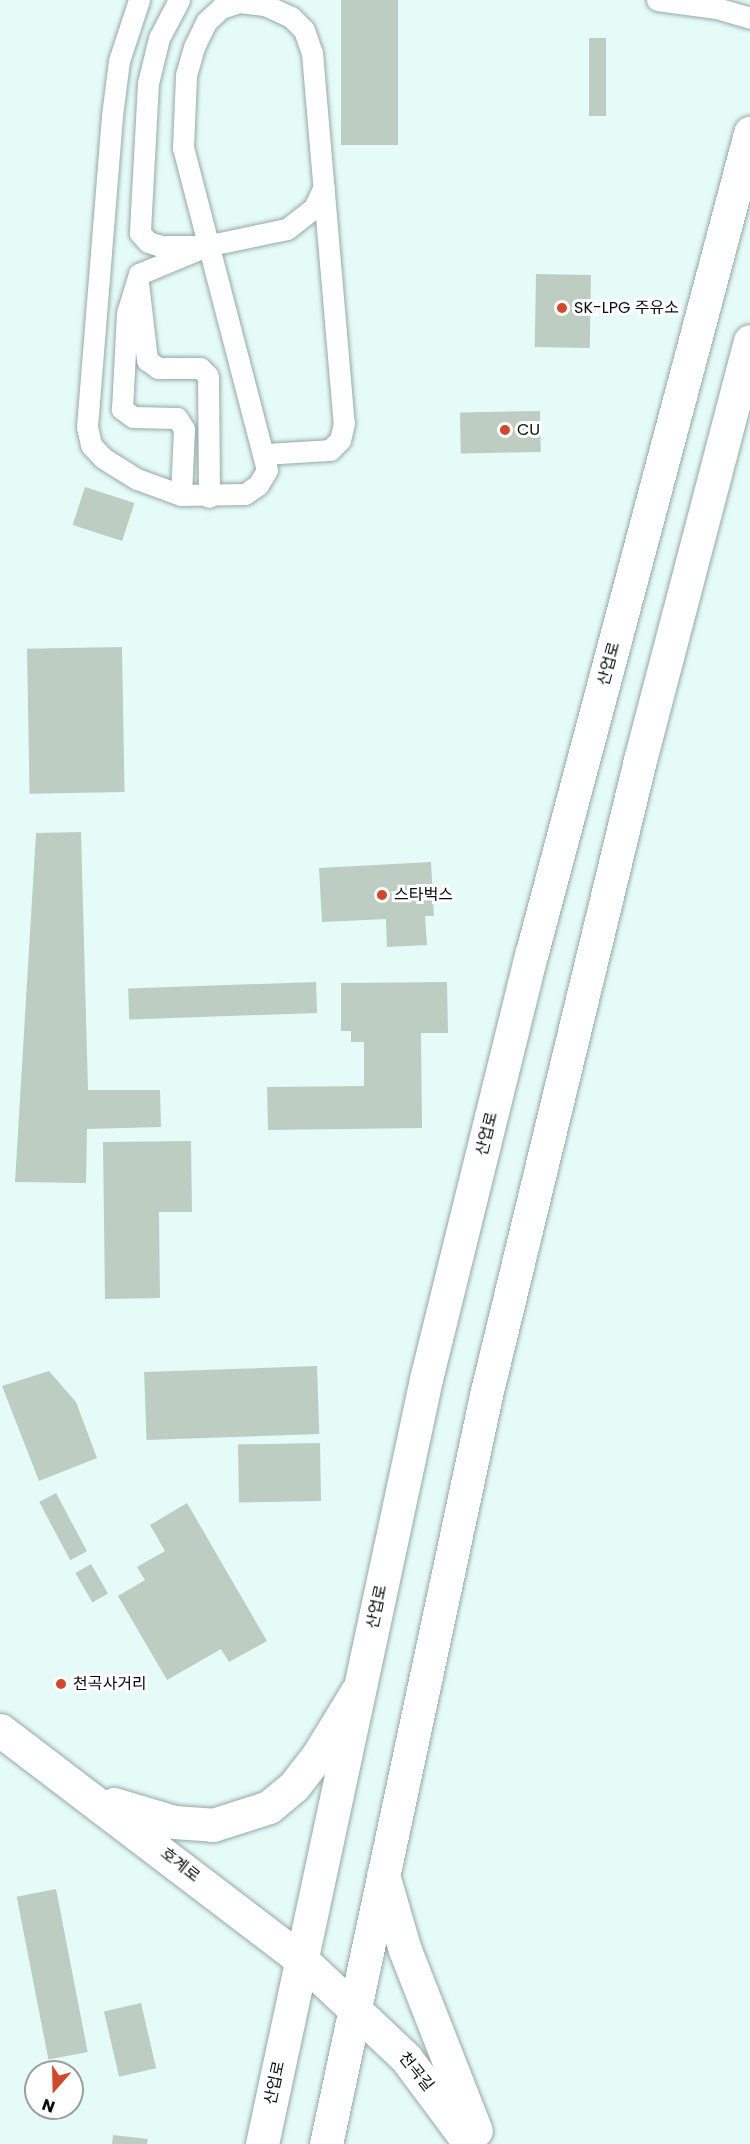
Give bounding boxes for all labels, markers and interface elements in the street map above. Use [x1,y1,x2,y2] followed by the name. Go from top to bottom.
[574,298,679,318] place label: SK-LPG 주유소
[555,301,569,315] marker: SK-LPG 주유소
[517,420,540,440] place label: CU
[498,423,512,437] marker: CU
[594,640,624,688] street label: 산업로
[394,885,453,905] place label: 스타벅스
[375,888,389,902] marker: 스타벅스
[472,1110,502,1158] street label: 산업로
[363,1583,391,1631] street label: 산업로
[73,1674,147,1694] place label: 천곡사거리
[54,1677,68,1691] marker: 천곡사거리
[157,1844,203,1886] street label: 호계로
[395,2049,437,2095] street label: 천곡길
[261,2059,289,2107] street label: 산업로
[24,2060,84,2120] north arrow
[39,2093,58,2118] text: N

